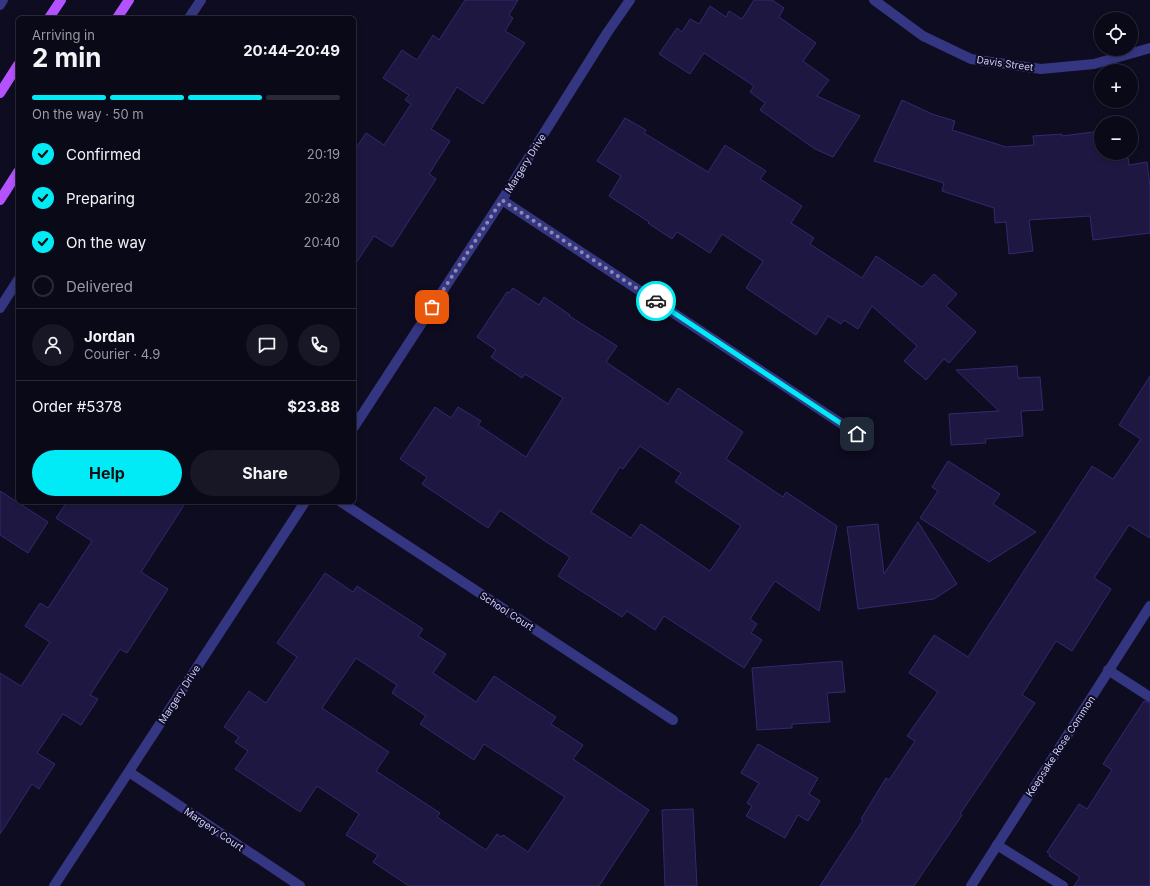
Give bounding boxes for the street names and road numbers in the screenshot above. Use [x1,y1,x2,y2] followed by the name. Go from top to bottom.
[976,53,1035,73] street label: Davis Street
[502,131,548,195] street label: Margery Drive
[478,589,537,633] street label: School Court
[156,662,202,726] street label: Margery Drive
[1023,693,1097,799] street label: Keepsake Rose Common
[182,805,247,854] street label: Margery Court

